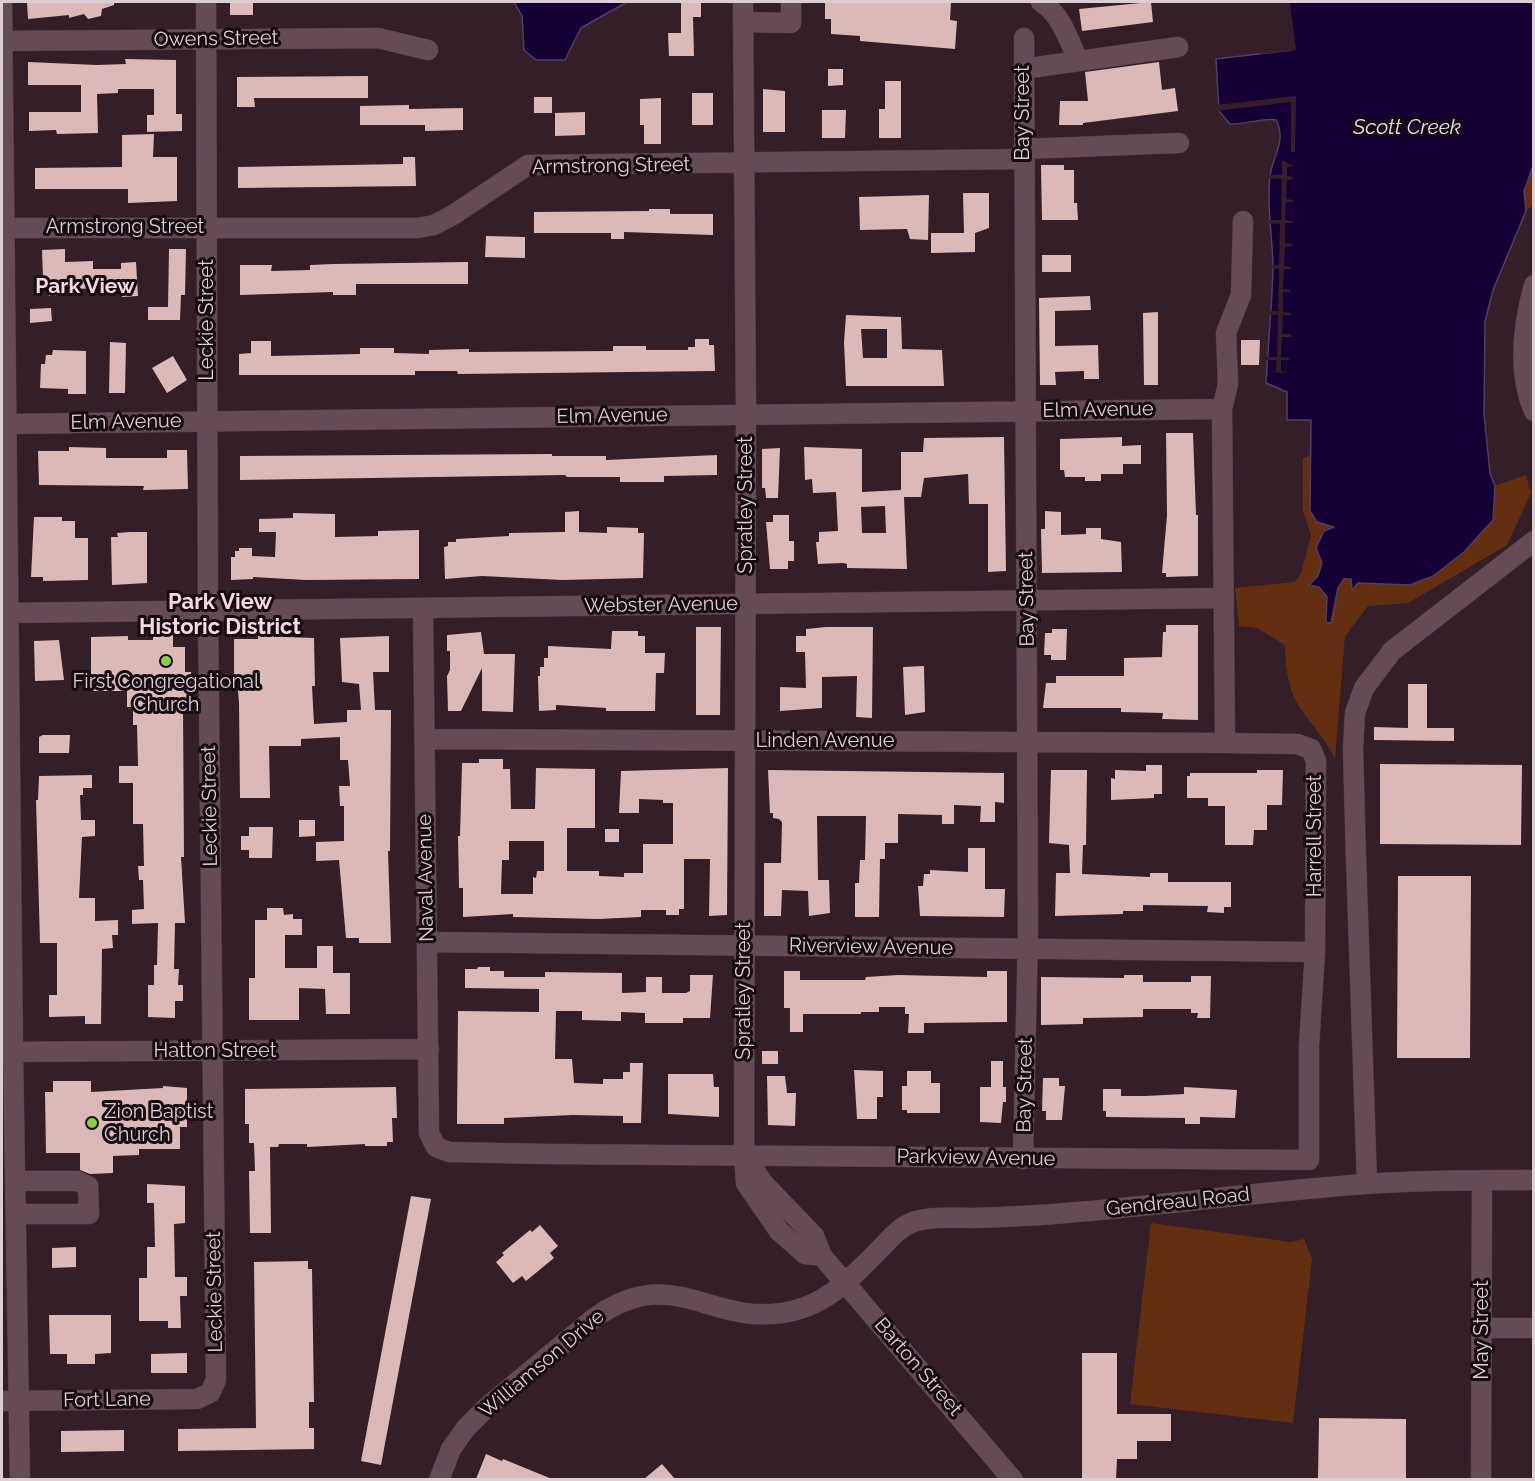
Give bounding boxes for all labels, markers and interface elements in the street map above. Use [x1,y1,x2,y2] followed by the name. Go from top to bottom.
[154,26,278,52] street label: Owens Street
[1011,65,1035,161] street label: Bay Street
[1353,115,1461,141] water label: Scott Creek
[532,153,690,179] street label: Armstrong Street
[46,215,204,239] street label: Armstrong Street
[195,259,219,381] street label: Leckie Street
[35,274,135,300] district label: Park View
[1042,397,1154,423] street label: Elm Avenue
[556,403,668,429] street label: Elm Avenue
[70,409,182,435] street label: Elm Avenue
[734,436,758,574] street label: Spratley Street
[1014,551,1040,647] street label: Bay Street
[139,589,301,640] district label: Park View Historic District
[584,592,738,618] street label: Webster Avenue
[159,654,173,668] marker: First Congregational Church
[73,670,259,717] place label: First Congregational Church
[756,729,894,753] street label: Linden Avenue
[197,745,223,867] street label: Leckie Street
[1303,775,1327,897] street label: Harrell Street
[413,814,439,942] street label: Naval Avenue
[732,922,756,1060] street label: Spratley Street
[789,934,953,960] street label: Riverview Avenue
[1012,1037,1038,1133] street label: Bay Street
[154,1039,276,1063] street label: Hatton Street
[104,1100,213,1147] place label: Zion Baptist Church
[85,1116,99,1130] marker: Zion Baptist Church
[896,1145,1056,1171] street label: Parkview Avenue
[1105,1183,1251,1221] street label: Gendreau Road
[202,1231,228,1353] street label: Leckie Street
[1470,1280,1494,1380] street label: May Street
[475,1305,609,1423] street label: Williamson Drive
[869,1313,967,1421] street label: Barton Street
[63,1387,151,1413] street label: Fort Lane

